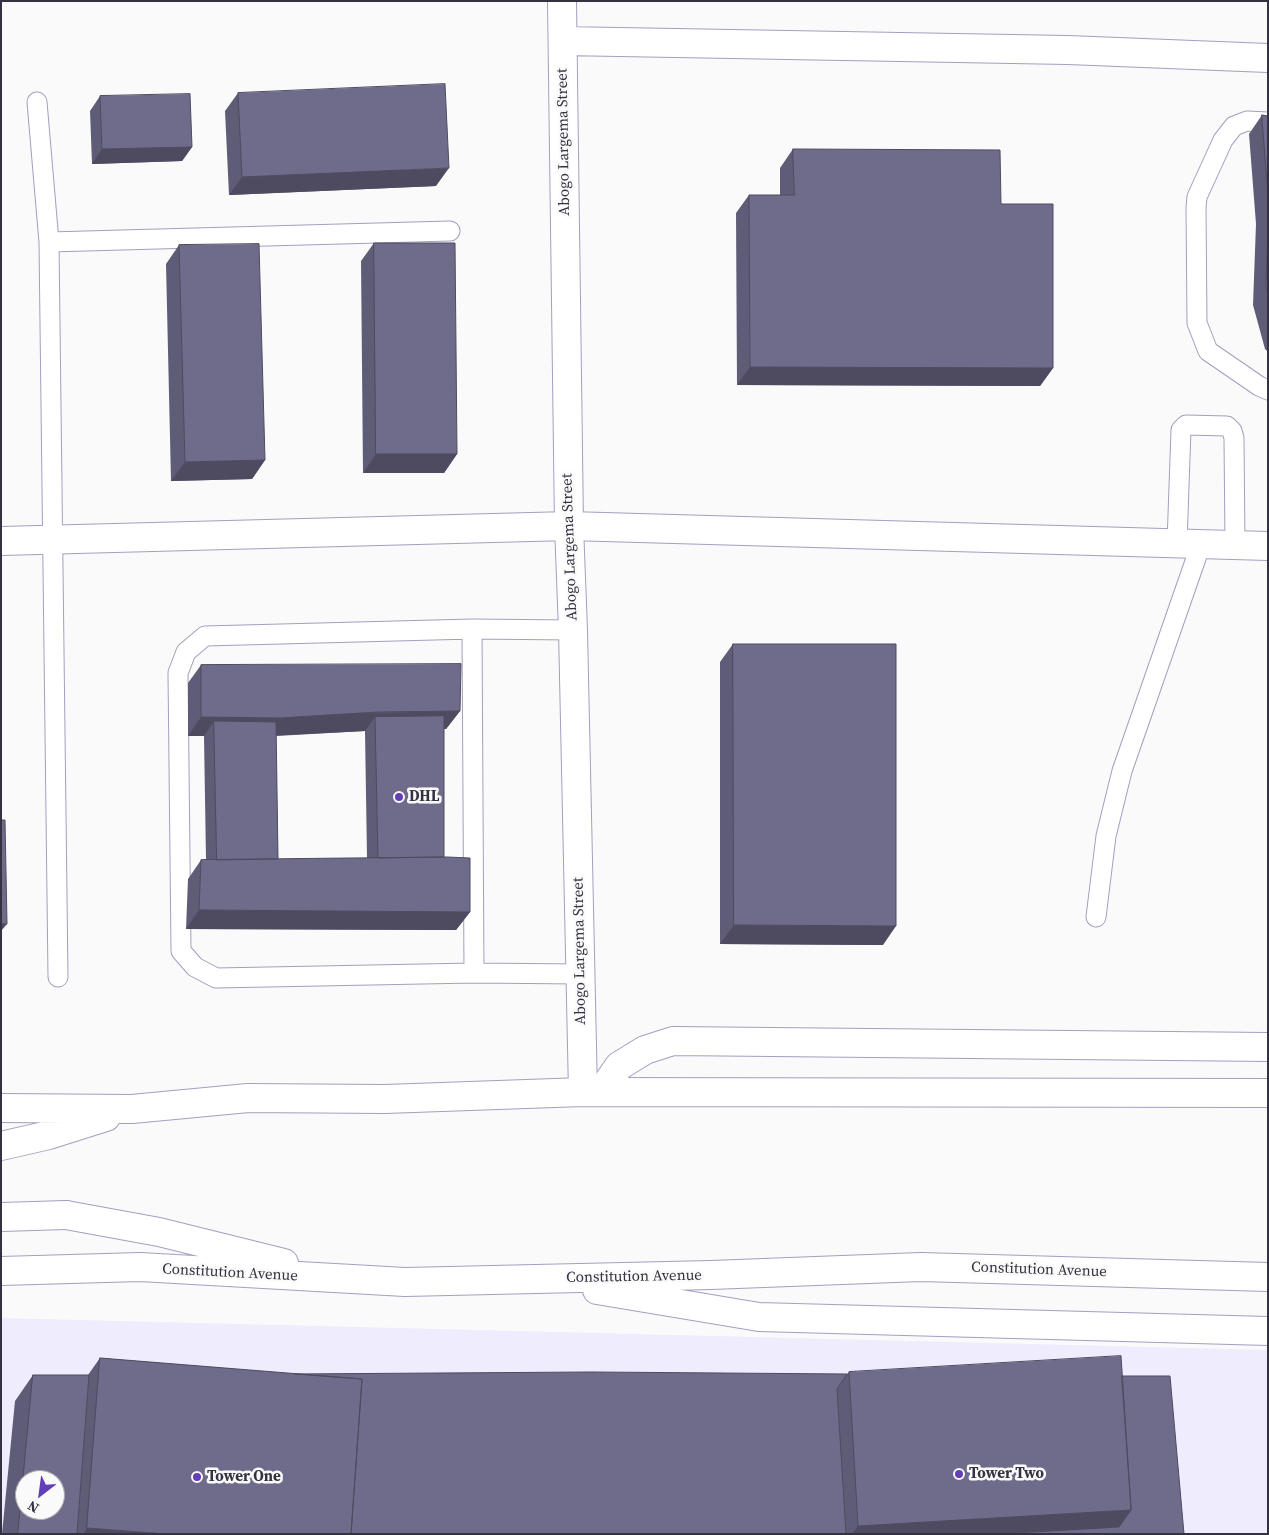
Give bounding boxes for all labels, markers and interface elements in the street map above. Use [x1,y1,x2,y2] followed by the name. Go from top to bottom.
[554,68,574,216] street label: Abogo Largema Street
[558,473,582,621] street label: Abogo Largema Street
[409,788,439,806] place label: DHL
[393,791,405,803] marker: DHL
[570,877,590,1025] street label: Abogo Largema Street
[971,1259,1107,1281] street label: Constitution Avenue
[162,1260,298,1286] street label: Constitution Avenue
[566,1267,702,1287] street label: Constitution Avenue
[969,1465,1044,1483] place label: Tower Two
[207,1468,281,1486] place label: Tower One
[953,1468,965,1480] marker: Tower Two
[15,1470,65,1520] north arrow
[191,1471,203,1483] marker: Tower One
[24,1496,42,1518] text: N

